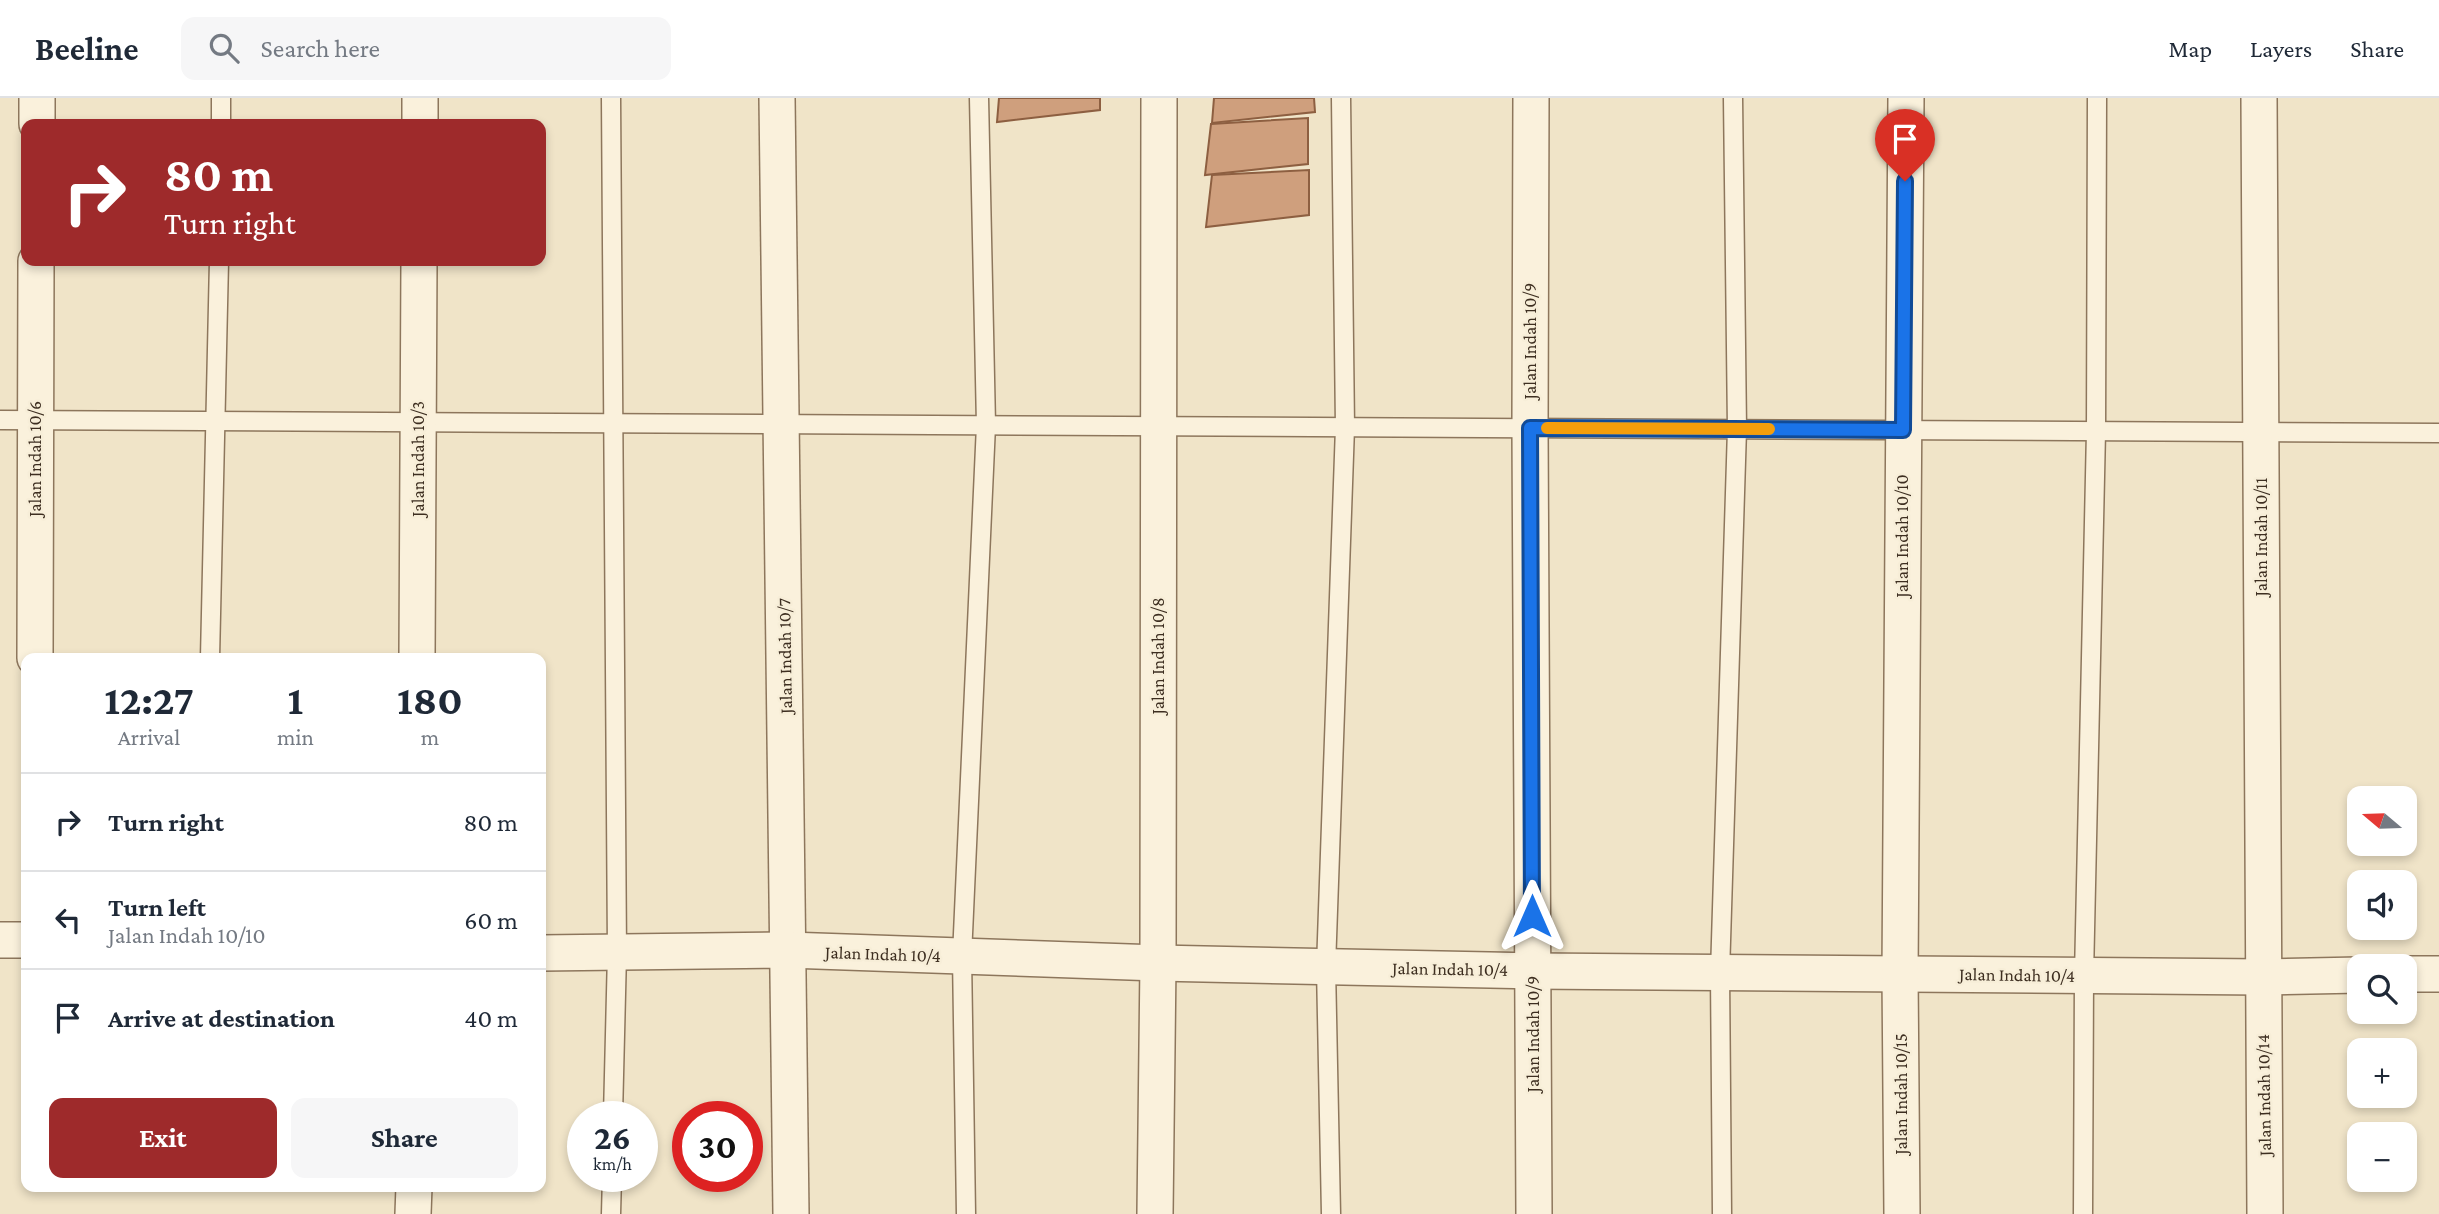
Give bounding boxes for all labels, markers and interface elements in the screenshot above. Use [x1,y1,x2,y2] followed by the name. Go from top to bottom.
[181,17,671,80] search box
[205,29,243,67] icon: search
[35,30,139,67] text: Beeline
[261,34,380,63] text: Search here
[2168,35,2212,62] text: Map
[2250,35,2312,62] text: Layers
[2350,35,2404,62] text: Share
[1875,109,1935,181] pin
[1886,120,1924,158] icon: arrive
[49,147,140,238] icon: right
[164,147,273,202] text: 80 m
[164,205,296,241] text: Turn right
[1520,283,1540,401] street label: Jalan Indah 10/9
[25,401,45,519] street label: Jalan Indah 10/6
[408,401,428,519] street label: Jalan Indah 10/3
[1892,474,1912,600] street label: Jalan Indah 10/10
[2251,477,2271,599] street label: Jalan Indah 10/11
[1148,597,1168,717] street label: Jalan Indah 10/8
[774,598,796,716] street label: Jalan Indah 10/7
[104,676,194,723] text: 12:27
[288,676,303,723] text: 1
[397,676,463,723] text: 180
[118,724,180,750] text: Arrival
[277,724,314,750] text: min
[421,724,439,750] text: m
[2347,786,2417,856] north arrow
[2347,786,2417,1192] map controls
[49,803,87,841] icon: right
[108,808,224,837] text: Turn right
[464,808,518,837] text: 80 m
[2347,870,2417,940] button: sound
[1495,879,1569,953] position arrow
[108,893,206,922] text: Turn left
[49,901,87,939] icon: left
[464,906,518,935] text: 60 m
[108,922,266,948] text: Jalan Indah 10/10
[823,942,941,966] street label: Jalan Indah 10/4
[2347,954,2417,1024] button: search
[1390,958,1508,980] street label: Jalan Indah 10/4
[1957,964,2075,986] street label: Jalan Indah 10/4
[1523,976,1543,1094] street label: Jalan Indah 10/9
[49,999,87,1037] icon: arrive
[108,1004,335,1033] text: Arrive at destination
[464,1004,518,1033] text: 40 m
[1891,1033,1911,1157] street label: Jalan Indah 10/15
[2253,1034,2275,1158] street label: Jalan Indah 10/14
[2347,1038,2417,1108] button: +
[49,1098,277,1178] button: Exit
[291,1098,518,1178] button: Share
[672,1101,763,1192] speed limit sign: 30
[594,1118,631,1157] text: 26
[2347,1122,2417,1192] button: −
[593,1154,632,1174] text: km/h

